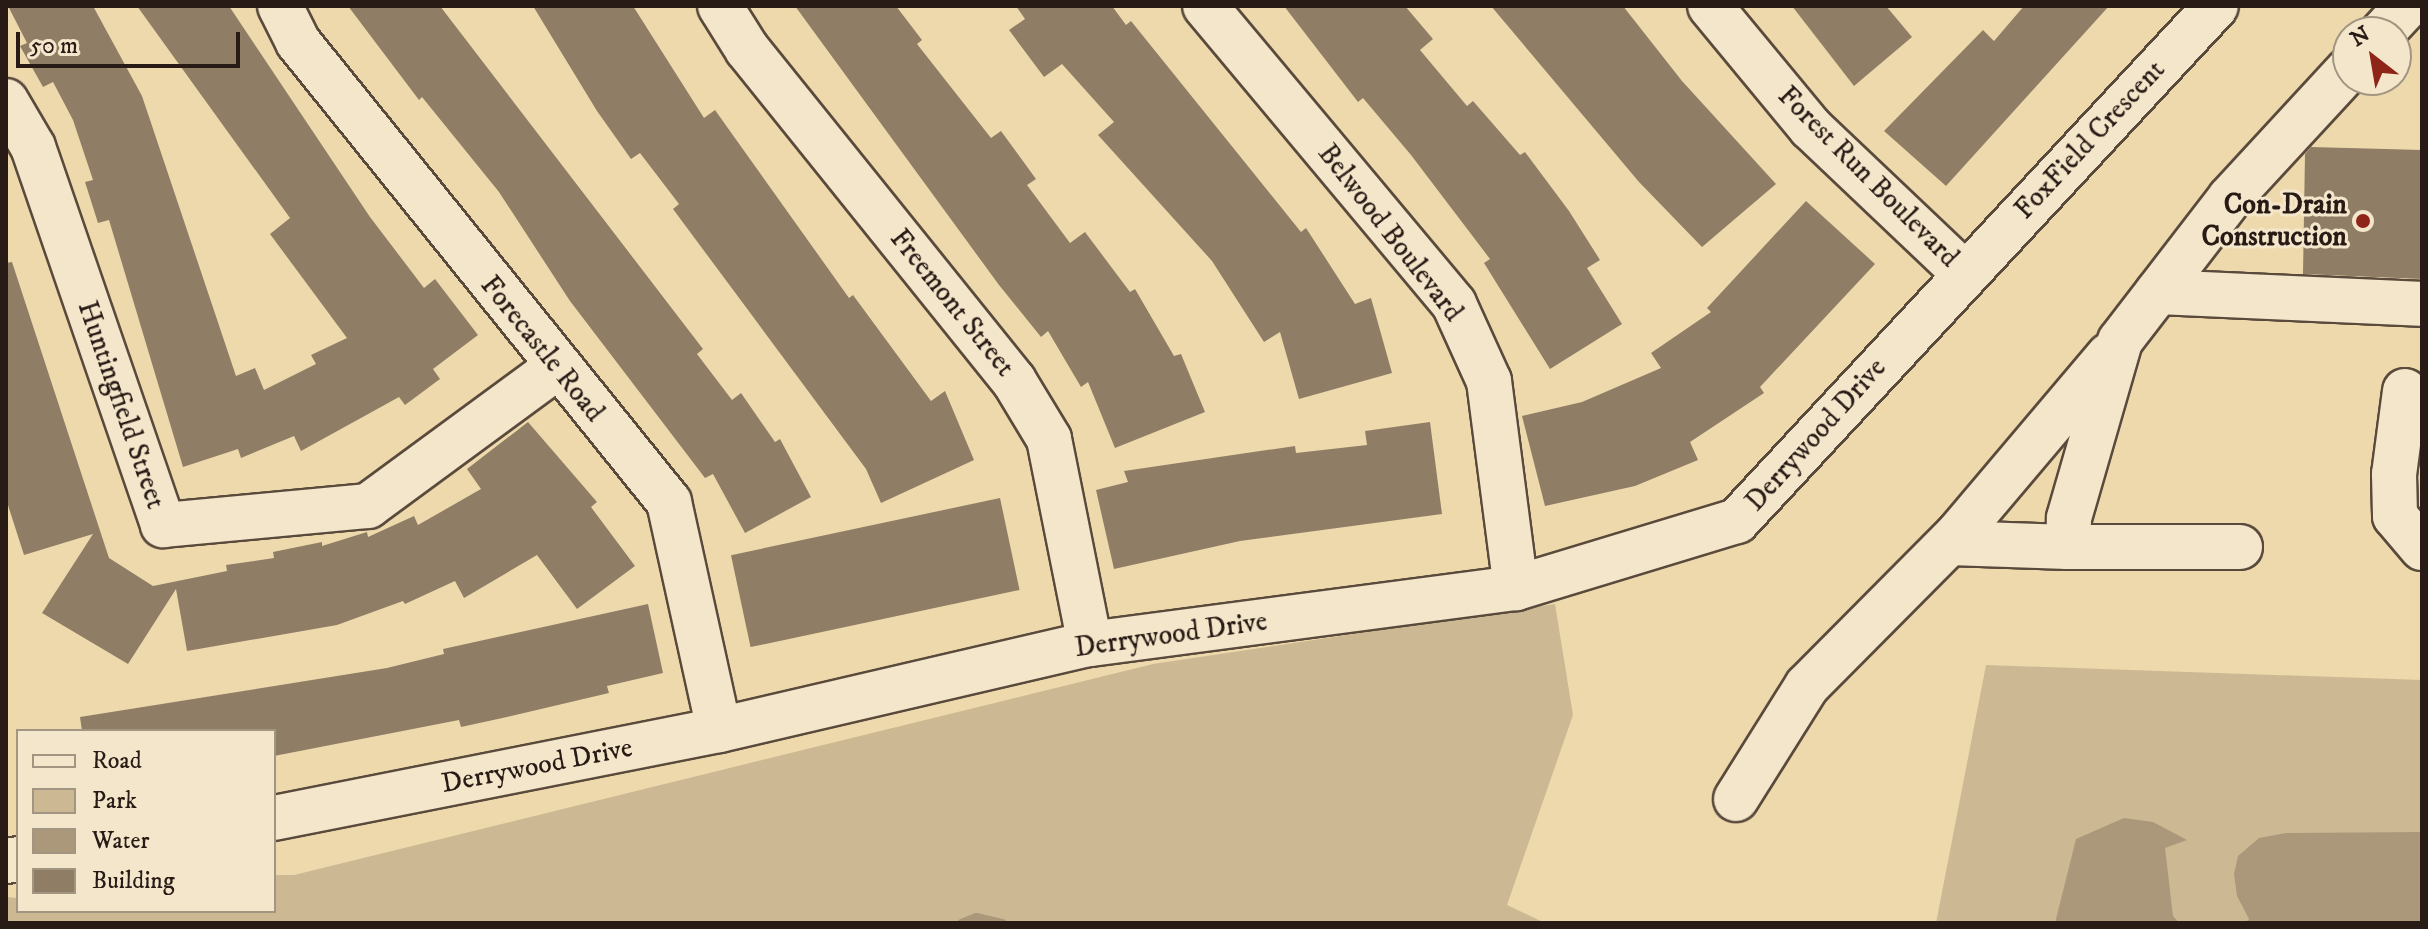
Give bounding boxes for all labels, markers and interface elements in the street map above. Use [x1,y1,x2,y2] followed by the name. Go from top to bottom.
[20,16,244,66] scale bar
[2332,16,2412,96] north arrow
[2346,20,2375,53] text: N
[30,31,78,61] text: 50 m
[2008,54,2172,226] street label: FoxField Crescent
[1771,80,1965,274] street label: Forest Run Boulevard
[1310,138,1470,328] street label: Belwood Boulevard
[2201,188,2347,254] place label: Con-Drain Construction
[2354,212,2372,230] marker: Con-Drain Construction
[882,223,1022,383] street label: Freemont Street
[473,269,611,429] street label: Forecastle Road
[70,297,172,513] street label: Huntingfield Street
[1739,352,1893,518] street label: Derrywood Drive
[1073,605,1269,665] street label: Derrywood Drive
[16,729,276,913] legend
[439,731,635,801] street label: Derrywood Drive
[92,746,142,776] text: Road
[92,786,137,816] text: Park
[92,826,149,856] text: Water
[92,866,175,896] text: Building

